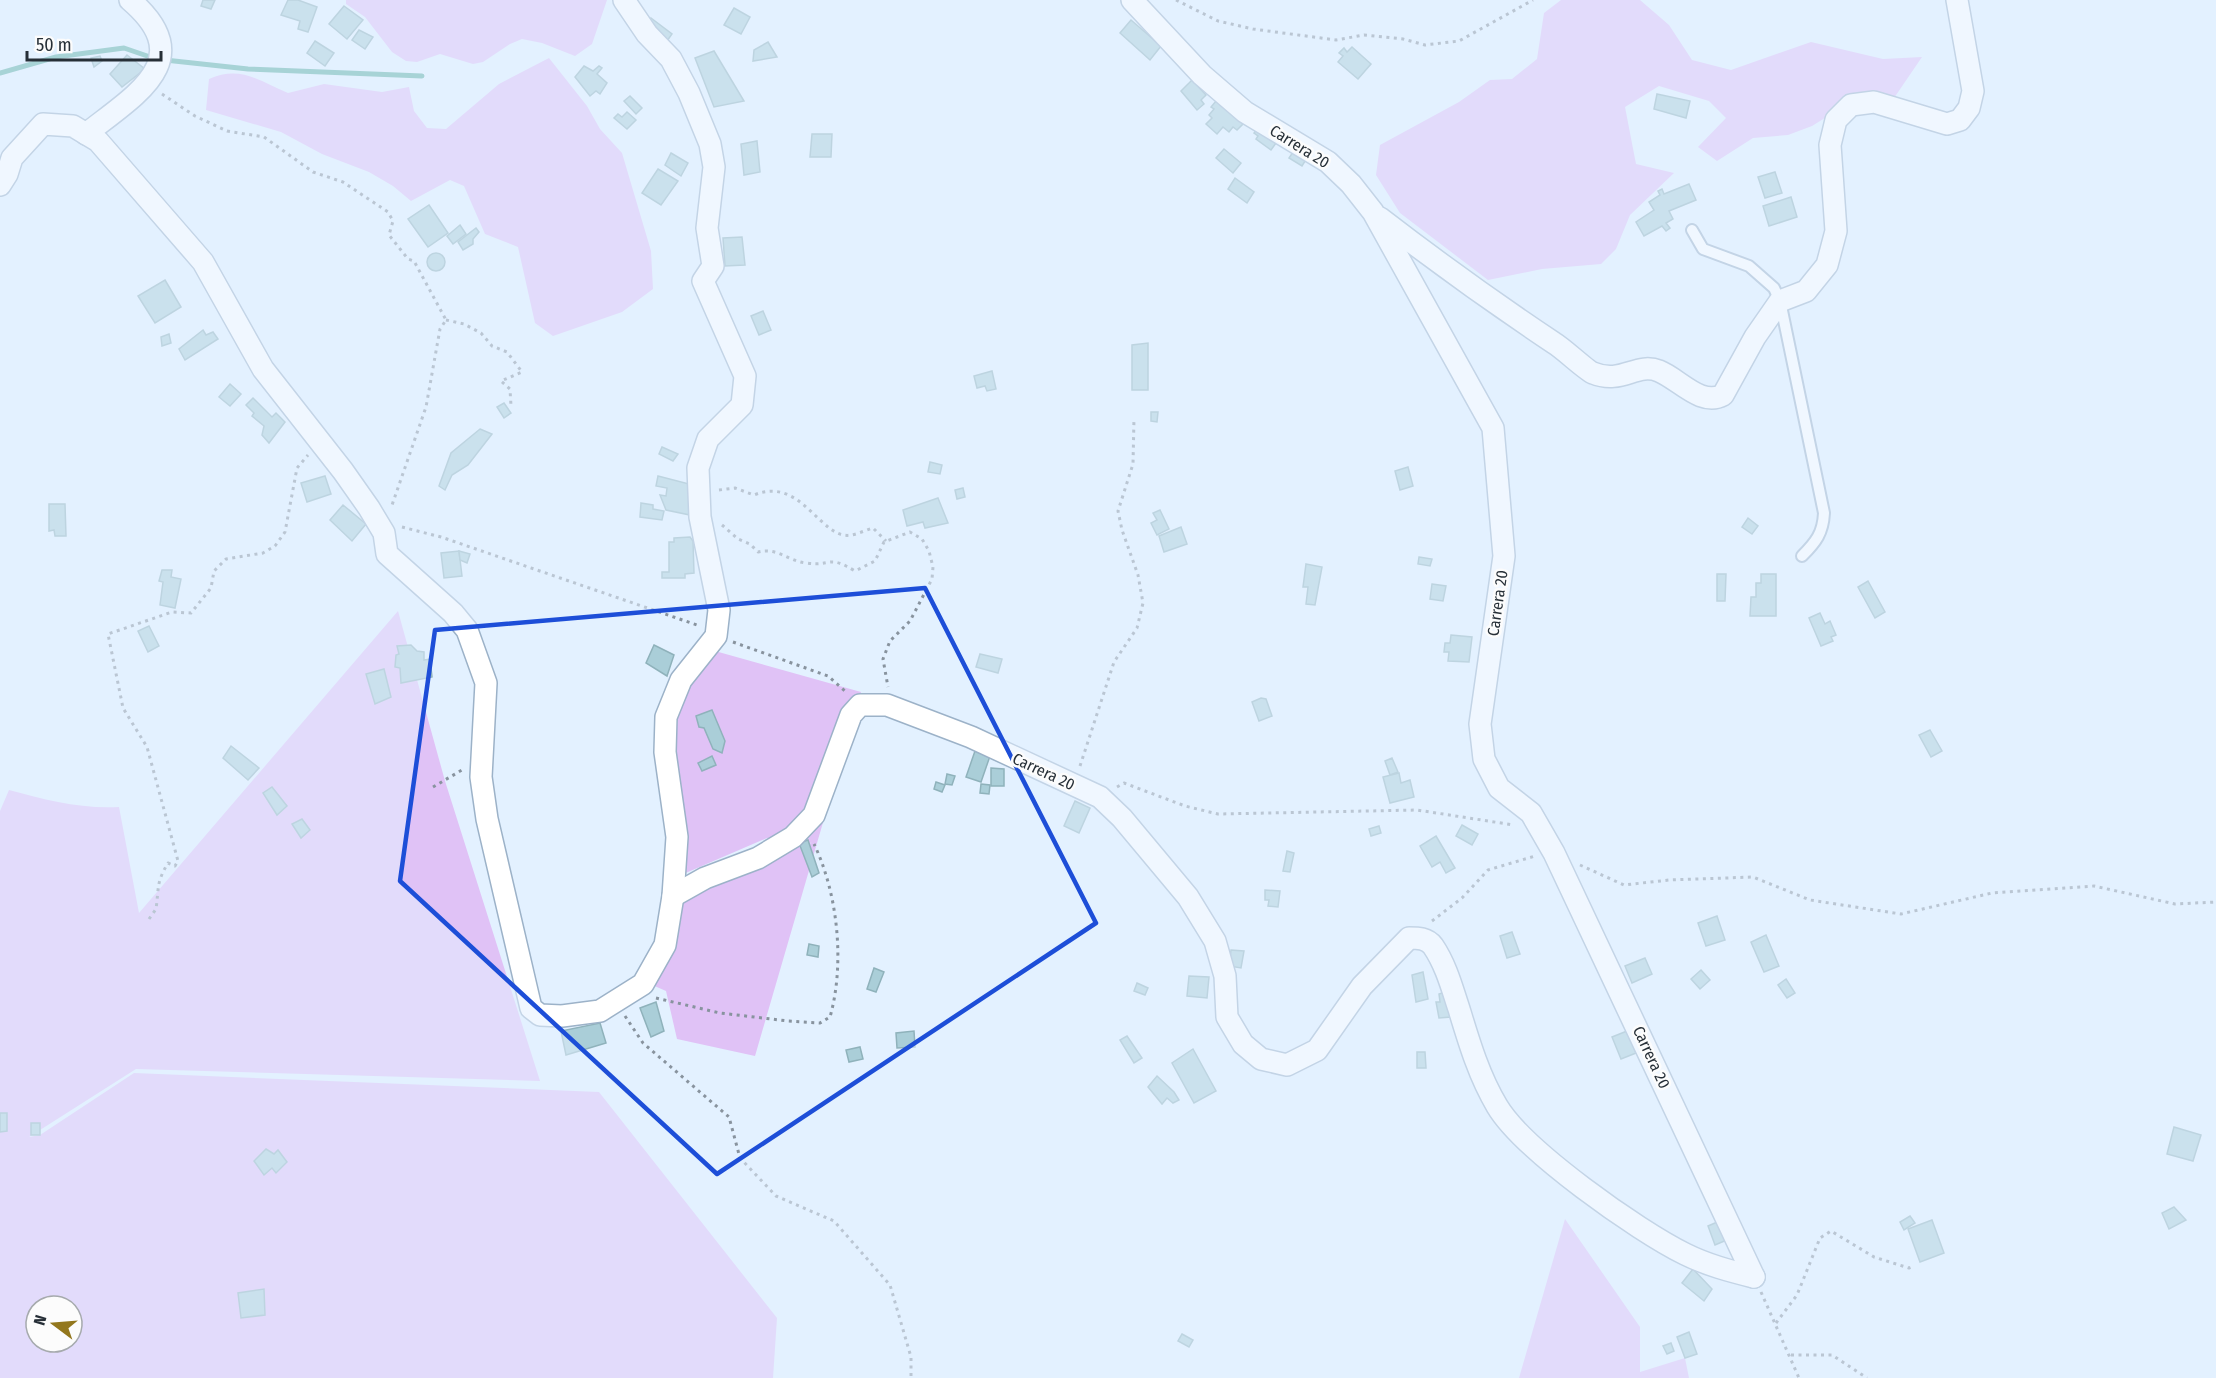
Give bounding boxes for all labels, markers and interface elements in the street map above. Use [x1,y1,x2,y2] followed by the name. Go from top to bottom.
[27,24,160,62] scale bar
[36,34,72,56] text: 50 m
[1266,121,1333,172] street label: Carrera 20
[1483,569,1512,637] street label: Carrera 20
[1010,749,1078,794] street label: Carrera 20
[1629,1023,1674,1091] street label: Carrera 20
[24,1294,84,1354] north arrow
[30,1313,51,1327] text: N

